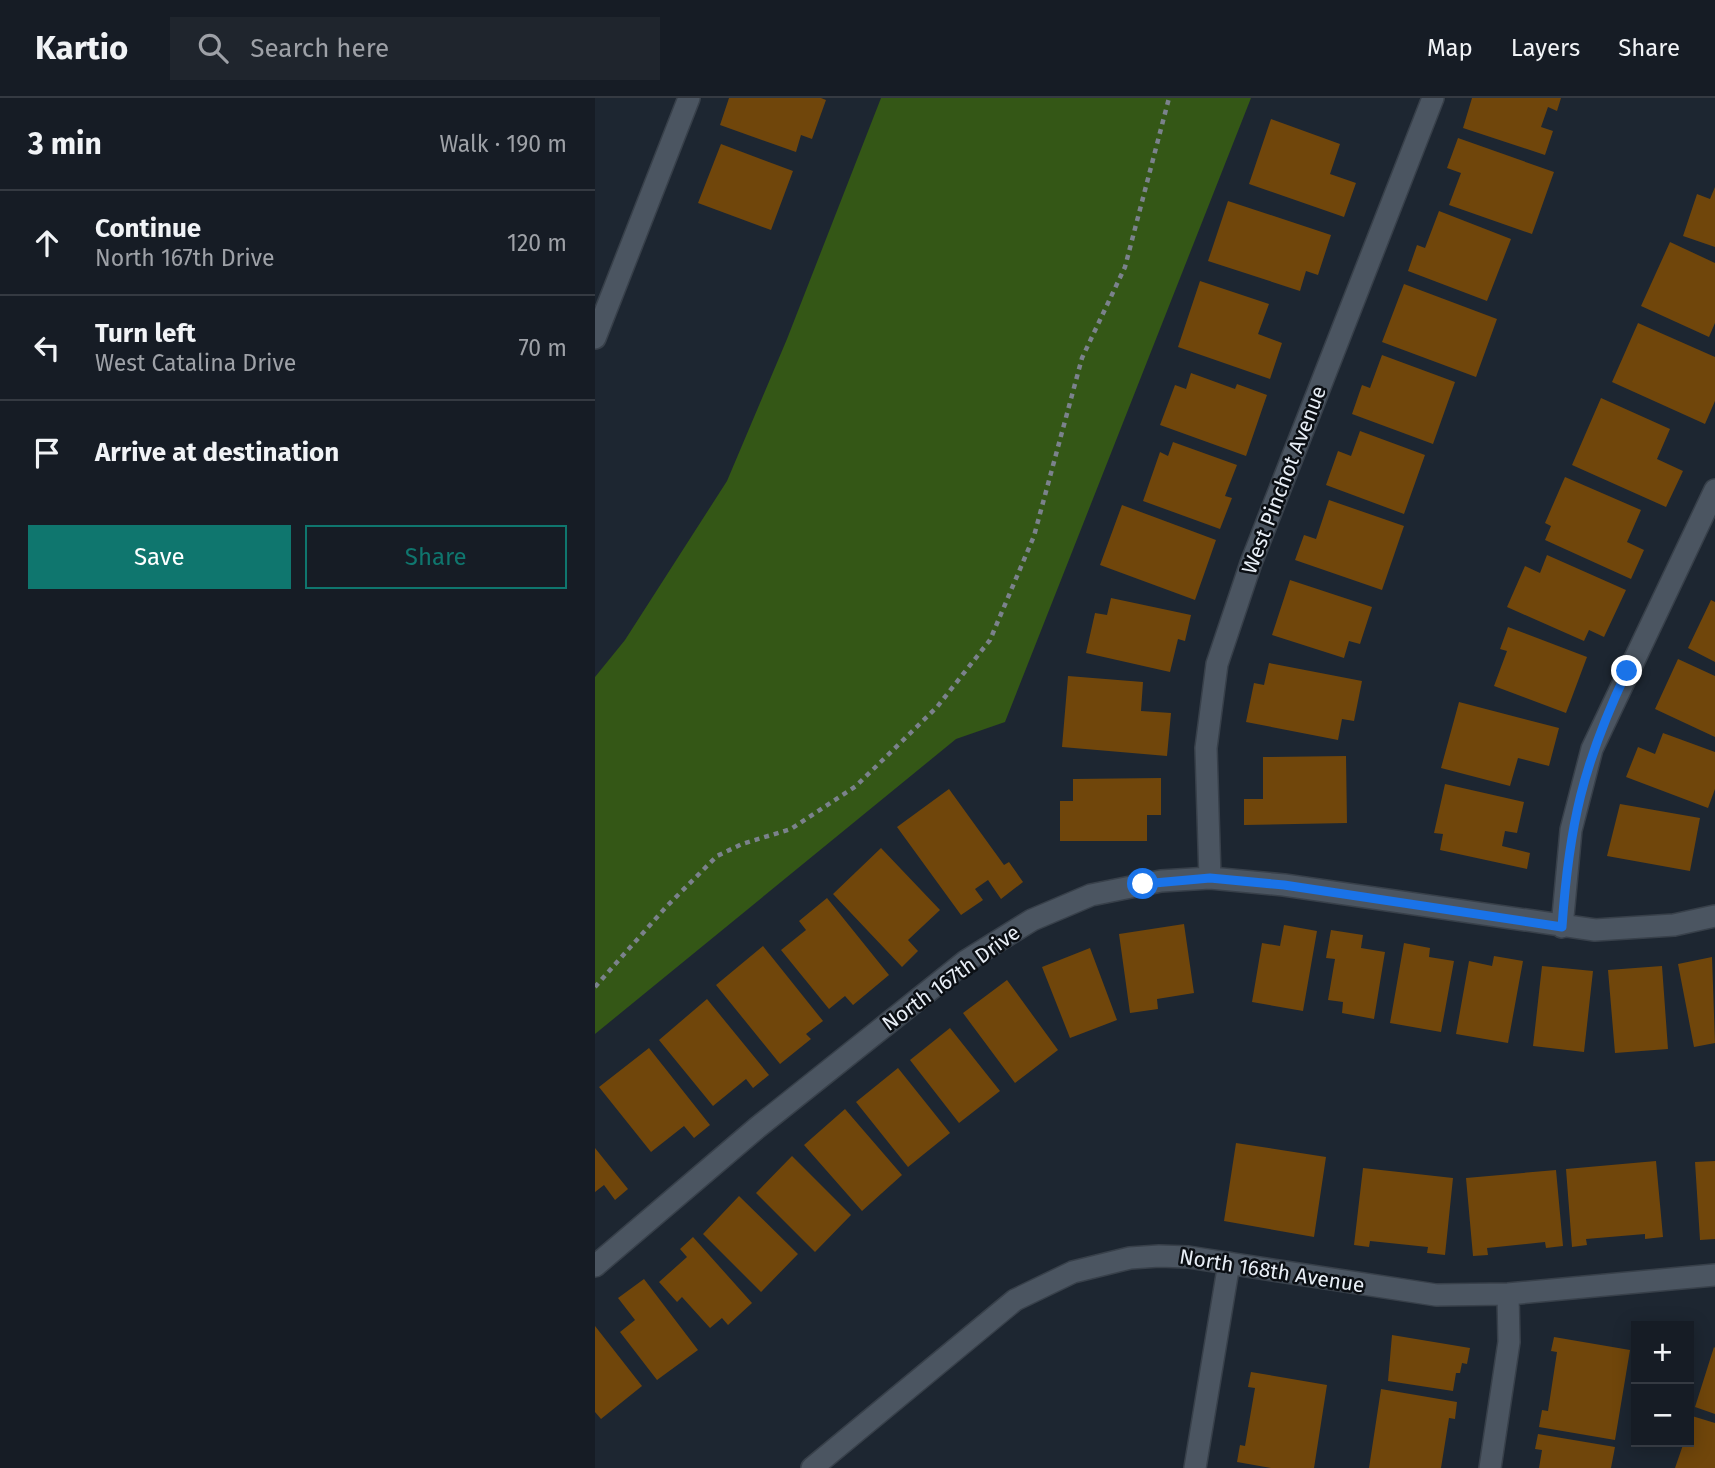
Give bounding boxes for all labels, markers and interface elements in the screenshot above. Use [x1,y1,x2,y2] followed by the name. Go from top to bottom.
[170,17,660,80] search box
[35,28,128,68] text: Kartio
[194,29,232,67] icon: search
[250,33,389,64] text: Search here
[1427,34,1473,62] text: Map
[1511,34,1580,62] text: Layers
[1618,34,1680,62] text: Share
[28,126,102,162] text: 3 min
[440,130,567,158] text: Walk · 190 m
[95,213,201,244] text: Continue
[28,224,66,262] icon: ahead
[507,229,567,257] text: 120 m
[95,244,275,272] text: North 167th Drive
[95,318,196,349] text: Turn left
[28,329,66,367] icon: left
[518,334,567,362] text: 70 m
[95,349,296,377] text: West Catalina Drive
[1236,382,1332,578] street label: West Pinchot Avenue
[28,434,66,472] icon: arrive
[95,437,339,468] text: Arrive at destination
[28,525,291,589] button: Save
[305,525,567,589] button: Share
[1611,655,1642,686] route end
[1127,868,1158,899] route start
[877,919,1025,1037] street label: North 167th Drive
[1178,1244,1366,1298] street label: North 168th Avenue
[1631,1321,1694,1447] map controls
[1631,1321,1694,1384] button: +
[1631,1384,1694,1447] button: −

